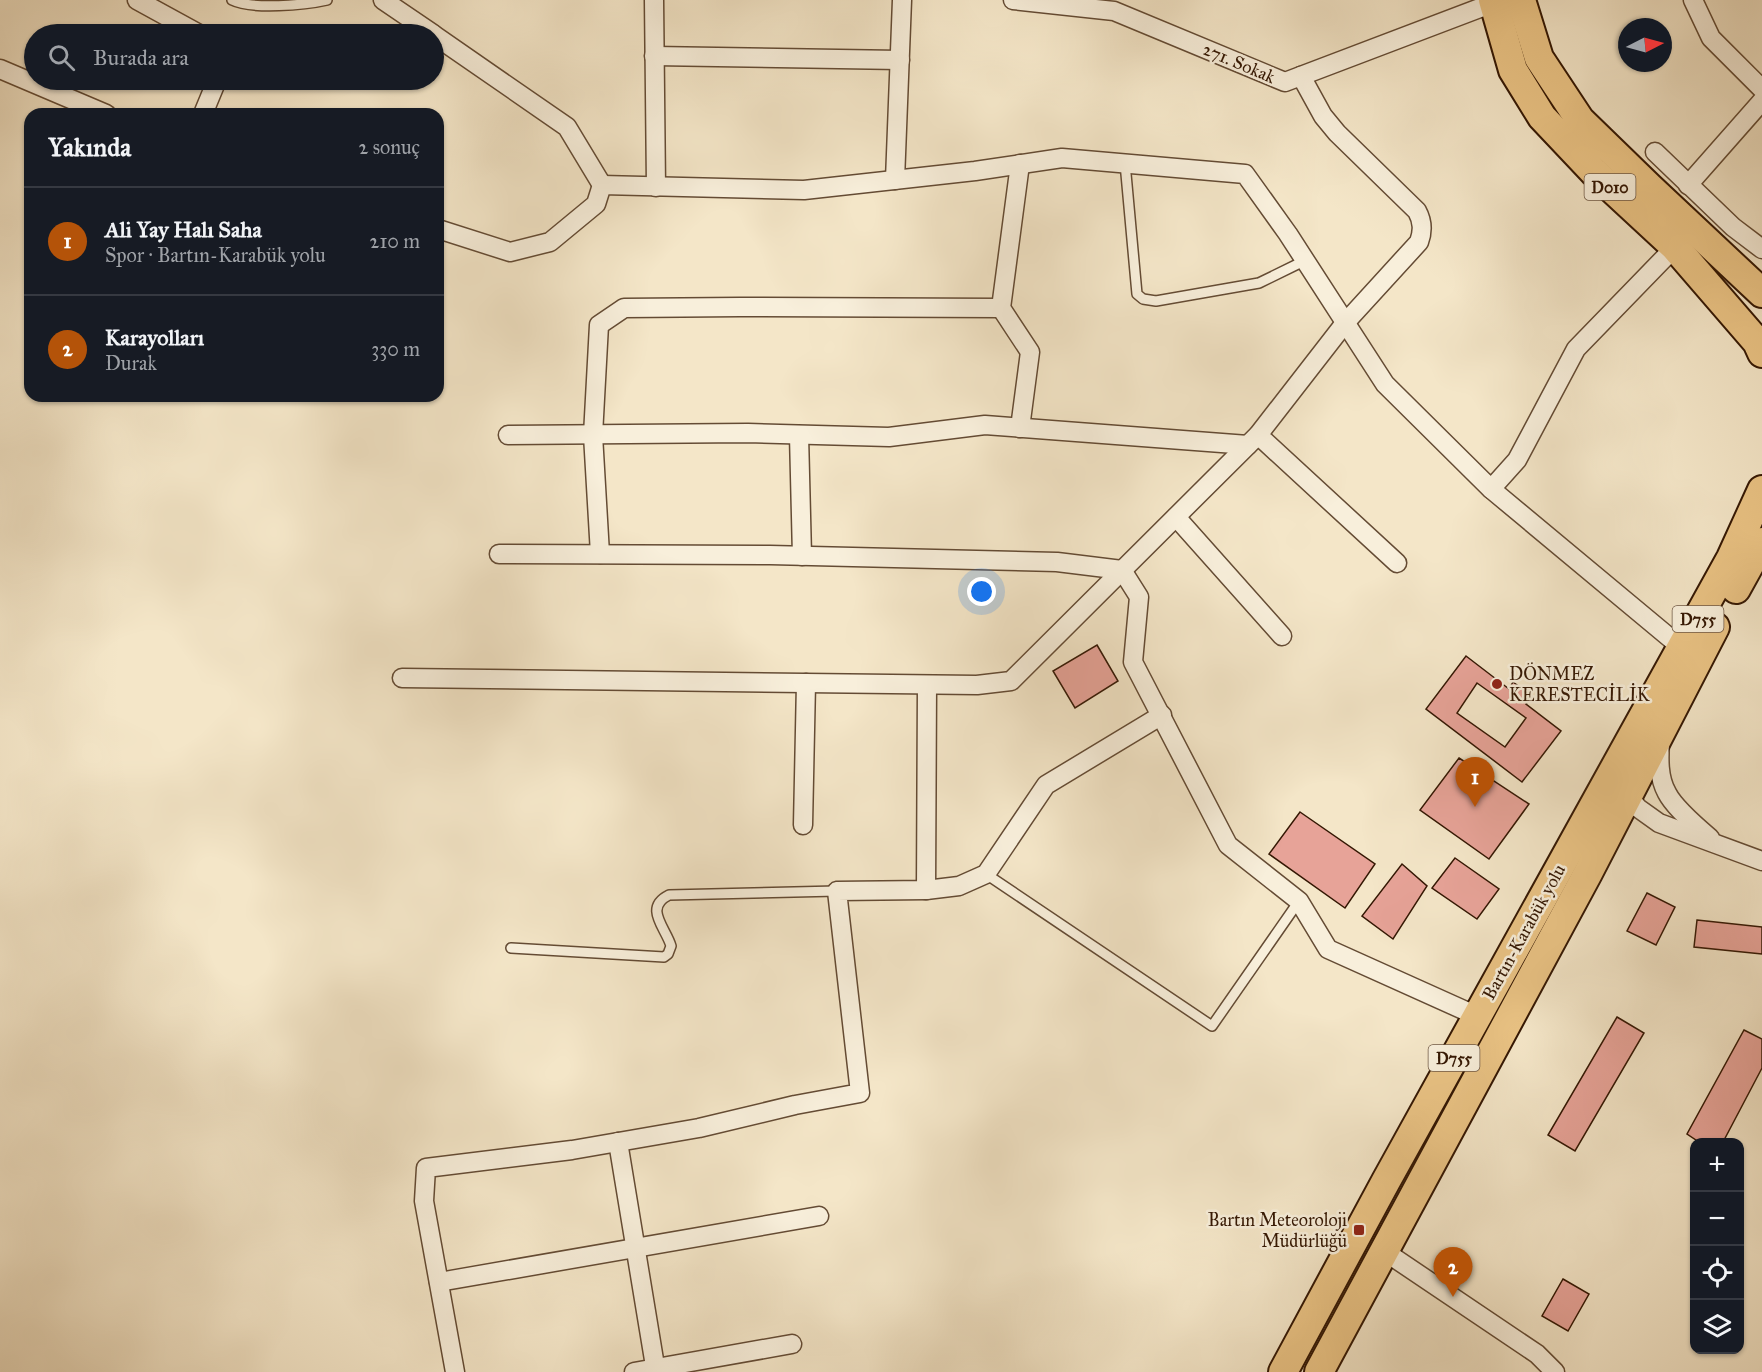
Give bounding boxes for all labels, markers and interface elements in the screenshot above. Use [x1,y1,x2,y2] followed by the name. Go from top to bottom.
[1618,18,1672,72] north arrow
[24,24,444,90] search box
[1199,38,1279,88] street label: 271. Sokak
[45,41,78,74] icon: search
[93,44,189,71] text: Burada ara
[48,131,131,163] text: Yakında
[358,135,420,159] text: 2 sonuç
[1584,174,1636,200] road number: D010
[105,216,262,243] text: Ali Yay Halı Saha
[64,229,71,253] text: 1
[370,229,420,253] text: 210 m
[105,243,326,267] text: Spor · Bartın-Karabük yolu
[105,324,204,351] text: Karayolları
[63,337,72,361] text: 2
[371,337,420,361] text: 330 m
[105,351,157,375] text: Durak
[967,577,996,606] your location
[1672,606,1724,632] road number: D755
[1509,662,1651,706] place label: DÖNMEZ KERESTECİLİK
[1490,677,1504,691] marker: DÖNMEZ KERESTECİLİK
[1456,758,1494,807] pin: 1
[1478,860,1571,1004] street label: Bartın-Karabük yolu
[1428,1045,1480,1071] road number: D755
[1690,1138,1744,1354] map controls
[1690,1138,1744,1192] button: +
[1690,1192,1744,1246] button: −
[1208,1209,1347,1253] place label: Bartın Meteoroloji Müdürlüğü
[1352,1223,1366,1237] marker: Bartın Meteoroloji Müdürlüğü
[1690,1246,1744,1300] button: locate
[1434,1248,1472,1297] pin: 2
[1690,1300,1744,1354] button: layers

